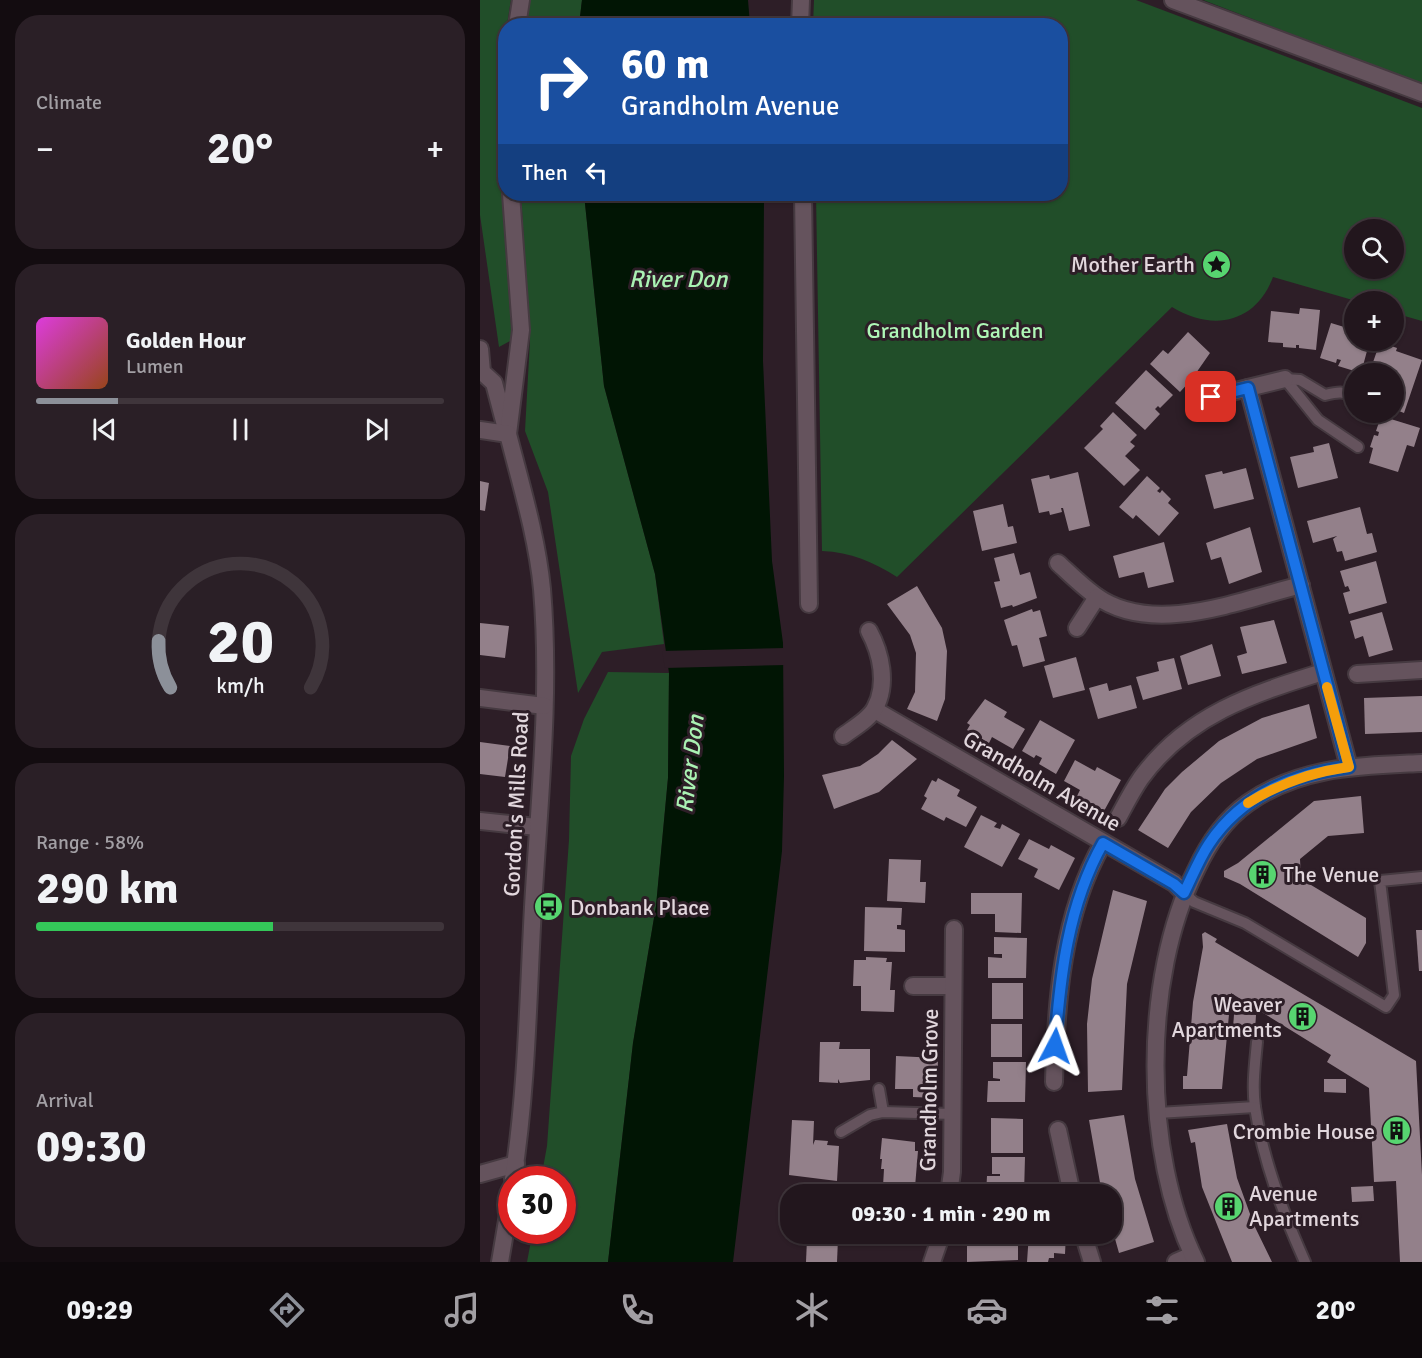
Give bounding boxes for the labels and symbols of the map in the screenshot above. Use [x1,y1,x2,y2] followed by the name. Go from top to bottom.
[1200,248,1232,280] place icon: Mother Earth
[1071,251,1195,278] place label: Mother Earth
[629,264,728,294] water label: River Don
[866,317,1044,344] park label: Grandholm Garden
[1185,371,1236,422] pin
[498,711,534,897] street label: Gordon's Mills Road
[669,712,711,815] water label: River Don
[958,725,1126,837] street label: Grandholm Avenue
[1246,858,1278,890] building icon: The Venue
[1283,861,1379,888] place label: The Venue
[533,891,565,923] bus stop icon: Donbank Place
[570,894,710,921] place label: Donbank Place
[1172,991,1282,1043] place label: Weaver Apartments
[1287,1001,1319,1033] building icon: Weaver Apartments
[914,1008,944,1172] street label: Grandholm Grove
[1023,1014,1087,1078] position arrow
[1380,1115,1412,1147] building icon: Crombie House
[1233,1118,1375,1145] place label: Crombie House
[498,1166,576,1244] speed limit sign: 30
[1249,1180,1359,1232] place label: Avenue Apartments
[1212,1190,1244,1222] building icon: Avenue Apartments

